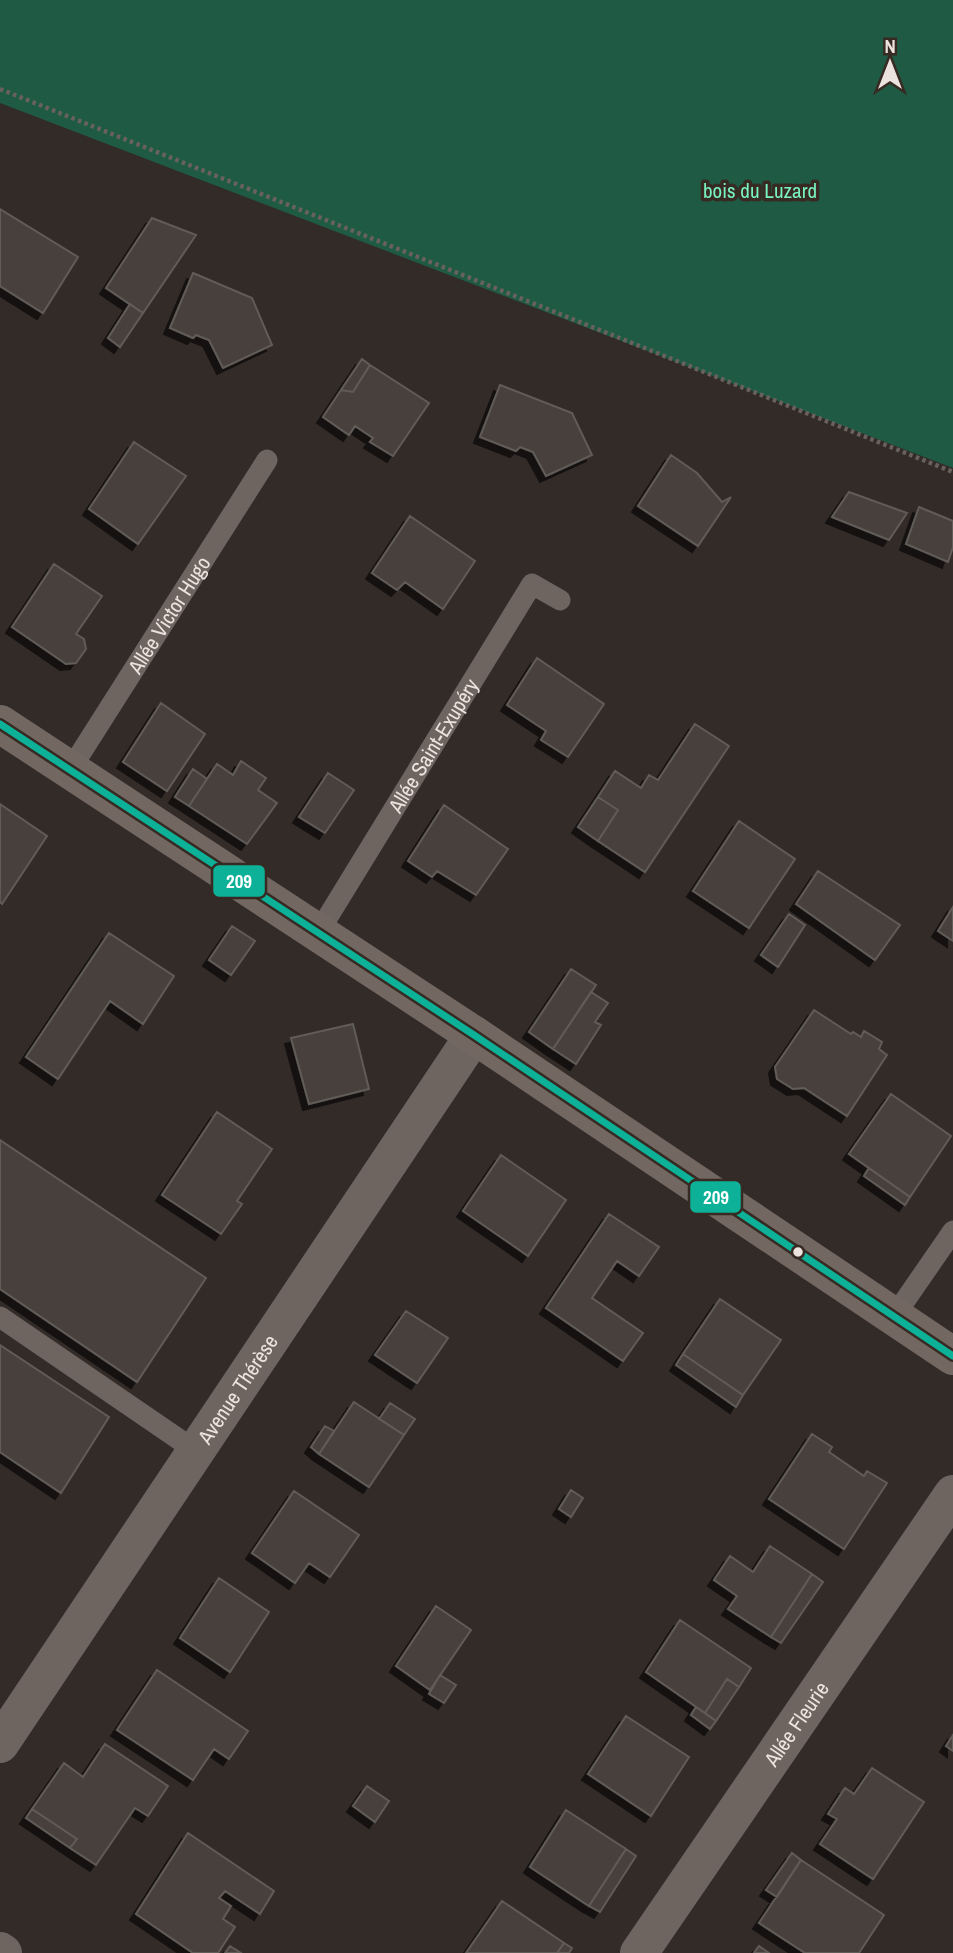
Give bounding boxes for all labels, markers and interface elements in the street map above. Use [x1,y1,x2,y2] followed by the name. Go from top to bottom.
[855,28,925,98] north arrow
[884,33,896,59] text: N
[703,176,817,205] park label: bois du Luzard
[120,550,217,680] street label: Allée Victor Hugo
[380,673,485,819] street label: Allée Saint-Exupéry
[212,864,266,898] line badge: 209
[226,868,252,894] text: 209
[689,1180,742,1214] line badge: 209
[703,1184,729,1210] text: 209
[791,1245,805,1259] unlabelled marker
[190,1329,284,1450] street label: Avenue Thérèse
[756,1675,835,1772] street label: Allée Fleurie

